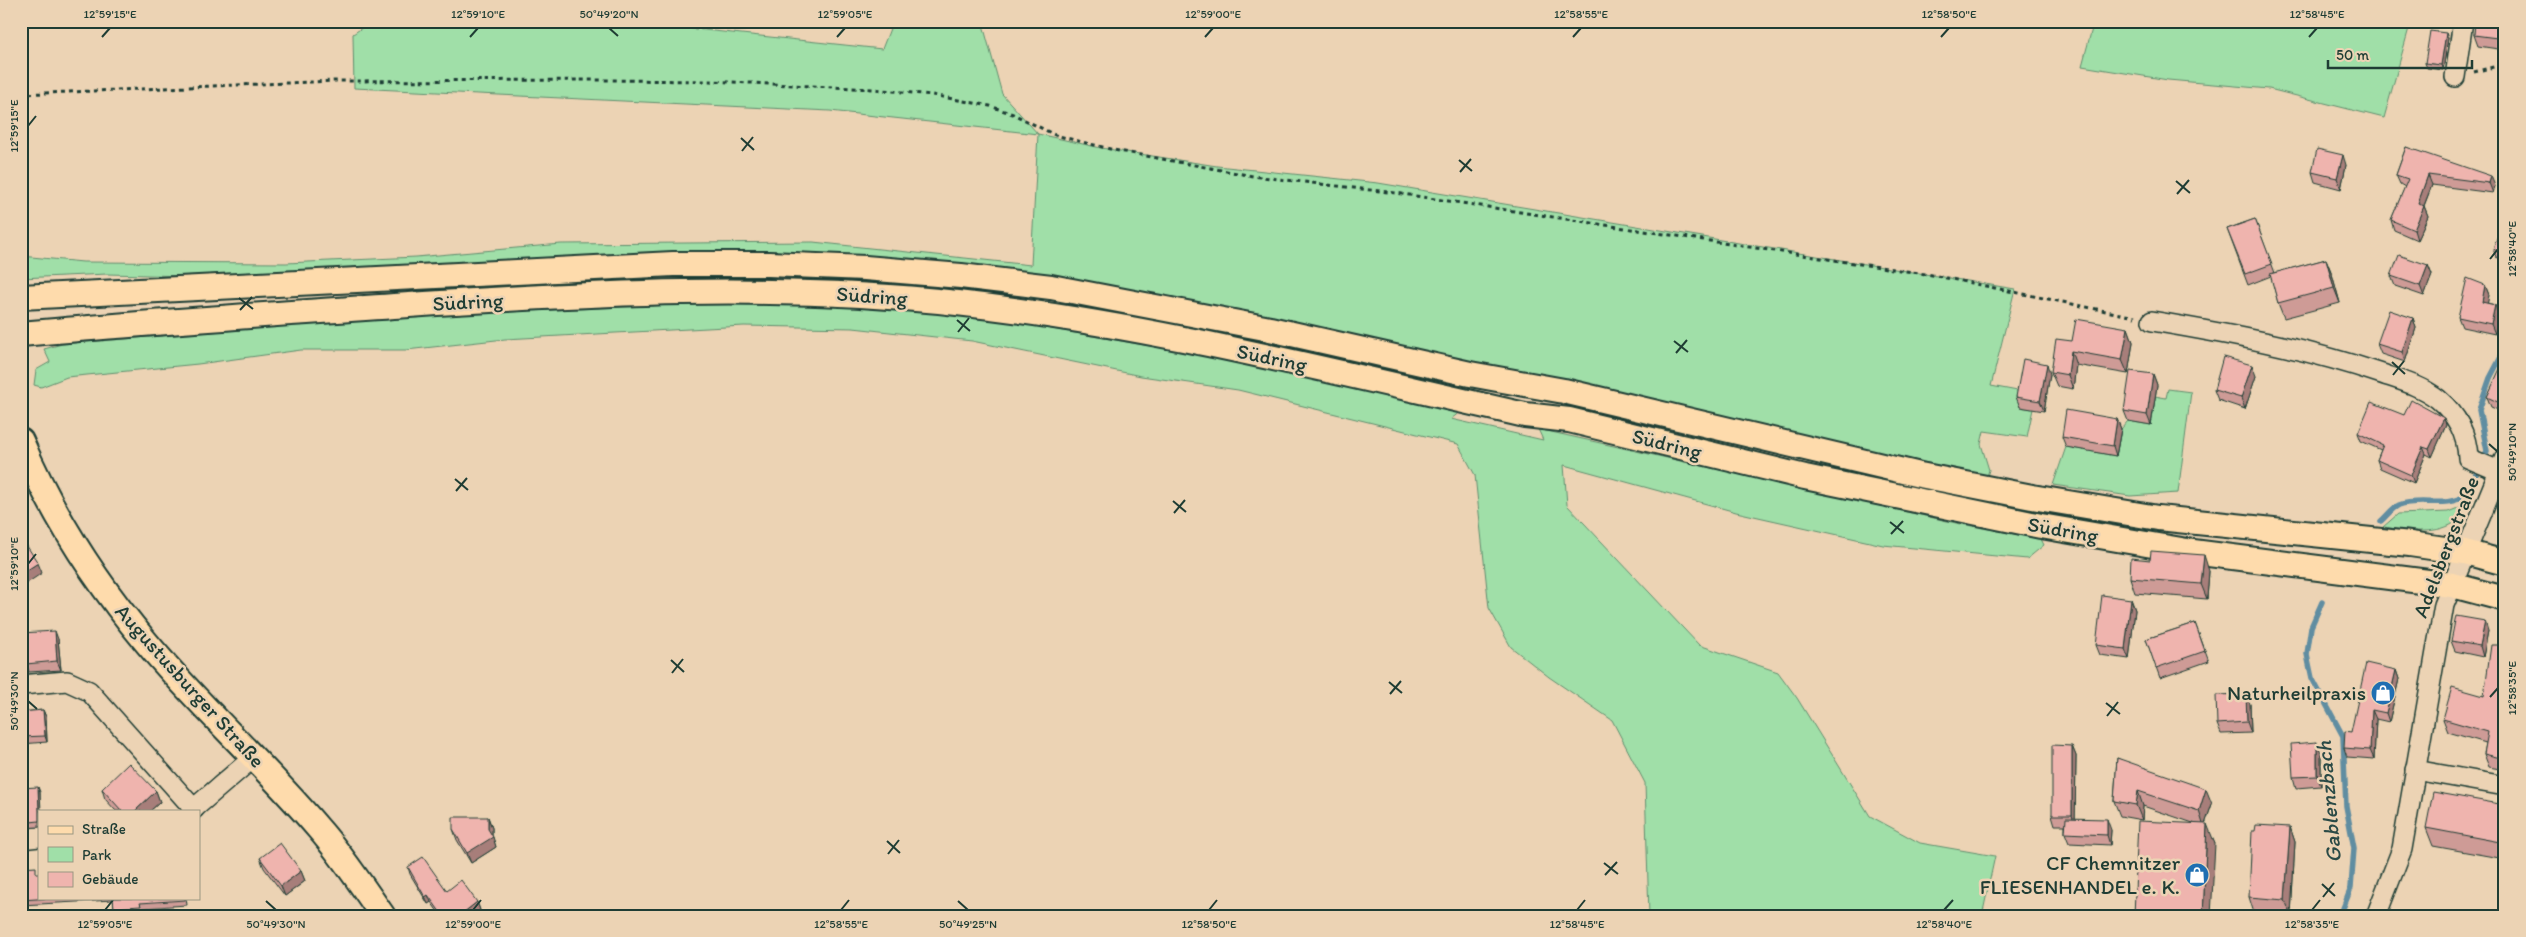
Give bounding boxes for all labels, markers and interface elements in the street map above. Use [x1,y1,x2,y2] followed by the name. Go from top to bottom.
[83,7,137,21] text: 12°59'15"E
[451,7,505,21] text: 12°59'10"E
[579,7,639,21] text: 50°49'20"N
[818,7,873,21] text: 12°59'05"E
[1185,7,1241,21] text: 12°59'00"E
[1554,7,1608,21] text: 12°58'55"E
[1921,7,1977,21] text: 12°58'50"E
[2289,7,2345,21] text: 12°58'45"E
[2328,38,2472,70] scale bar
[2336,46,2369,64] text: 50 m
[7,99,21,153] text: 12°59'15"E
[2505,221,2519,277] text: 12°58'40"E
[836,281,909,310] street label: Südring
[432,287,504,316] street label: Südring
[1235,338,1310,377] street label: Südring
[1630,423,1705,464] street label: Südring
[2505,423,2519,481] text: 50°49'10"N
[2407,473,2484,621] street label: Adelsbergstraße
[2026,511,2100,548] street label: Südring
[7,537,21,591] text: 12°59'10"E
[110,599,270,773] street label: Augustusburger Straße
[2505,660,2519,715] text: 12°58'35"E
[7,671,21,731] text: 50°49'30"N
[2227,680,2366,705] place label: Naturheilpraxis
[2370,680,2396,706] shop icon: Naturheilpraxis
[2310,740,2347,864] water label: Gablenzbach
[38,810,200,900] legend
[82,820,126,838] text: Straße
[82,846,112,864] text: Park
[1980,850,2181,899] place label: CF Chemnitzer FLIESENHANDEL e. K.
[2184,862,2210,888] shop icon: CF Chemnitzer FLIESENHANDEL e. K.
[82,870,139,888] text: Gebäude
[78,917,133,931] text: 12°59'05"E
[246,917,306,931] text: 50°49'30"N
[445,917,501,931] text: 12°59'00"E
[814,917,868,931] text: 12°58'55"E
[939,917,997,931] text: 50°49'25"N
[1181,917,1237,931] text: 12°58'50"E
[1549,917,1605,931] text: 12°58'45"E
[1916,917,1972,931] text: 12°58'40"E
[2285,917,2340,931] text: 12°58'35"E

